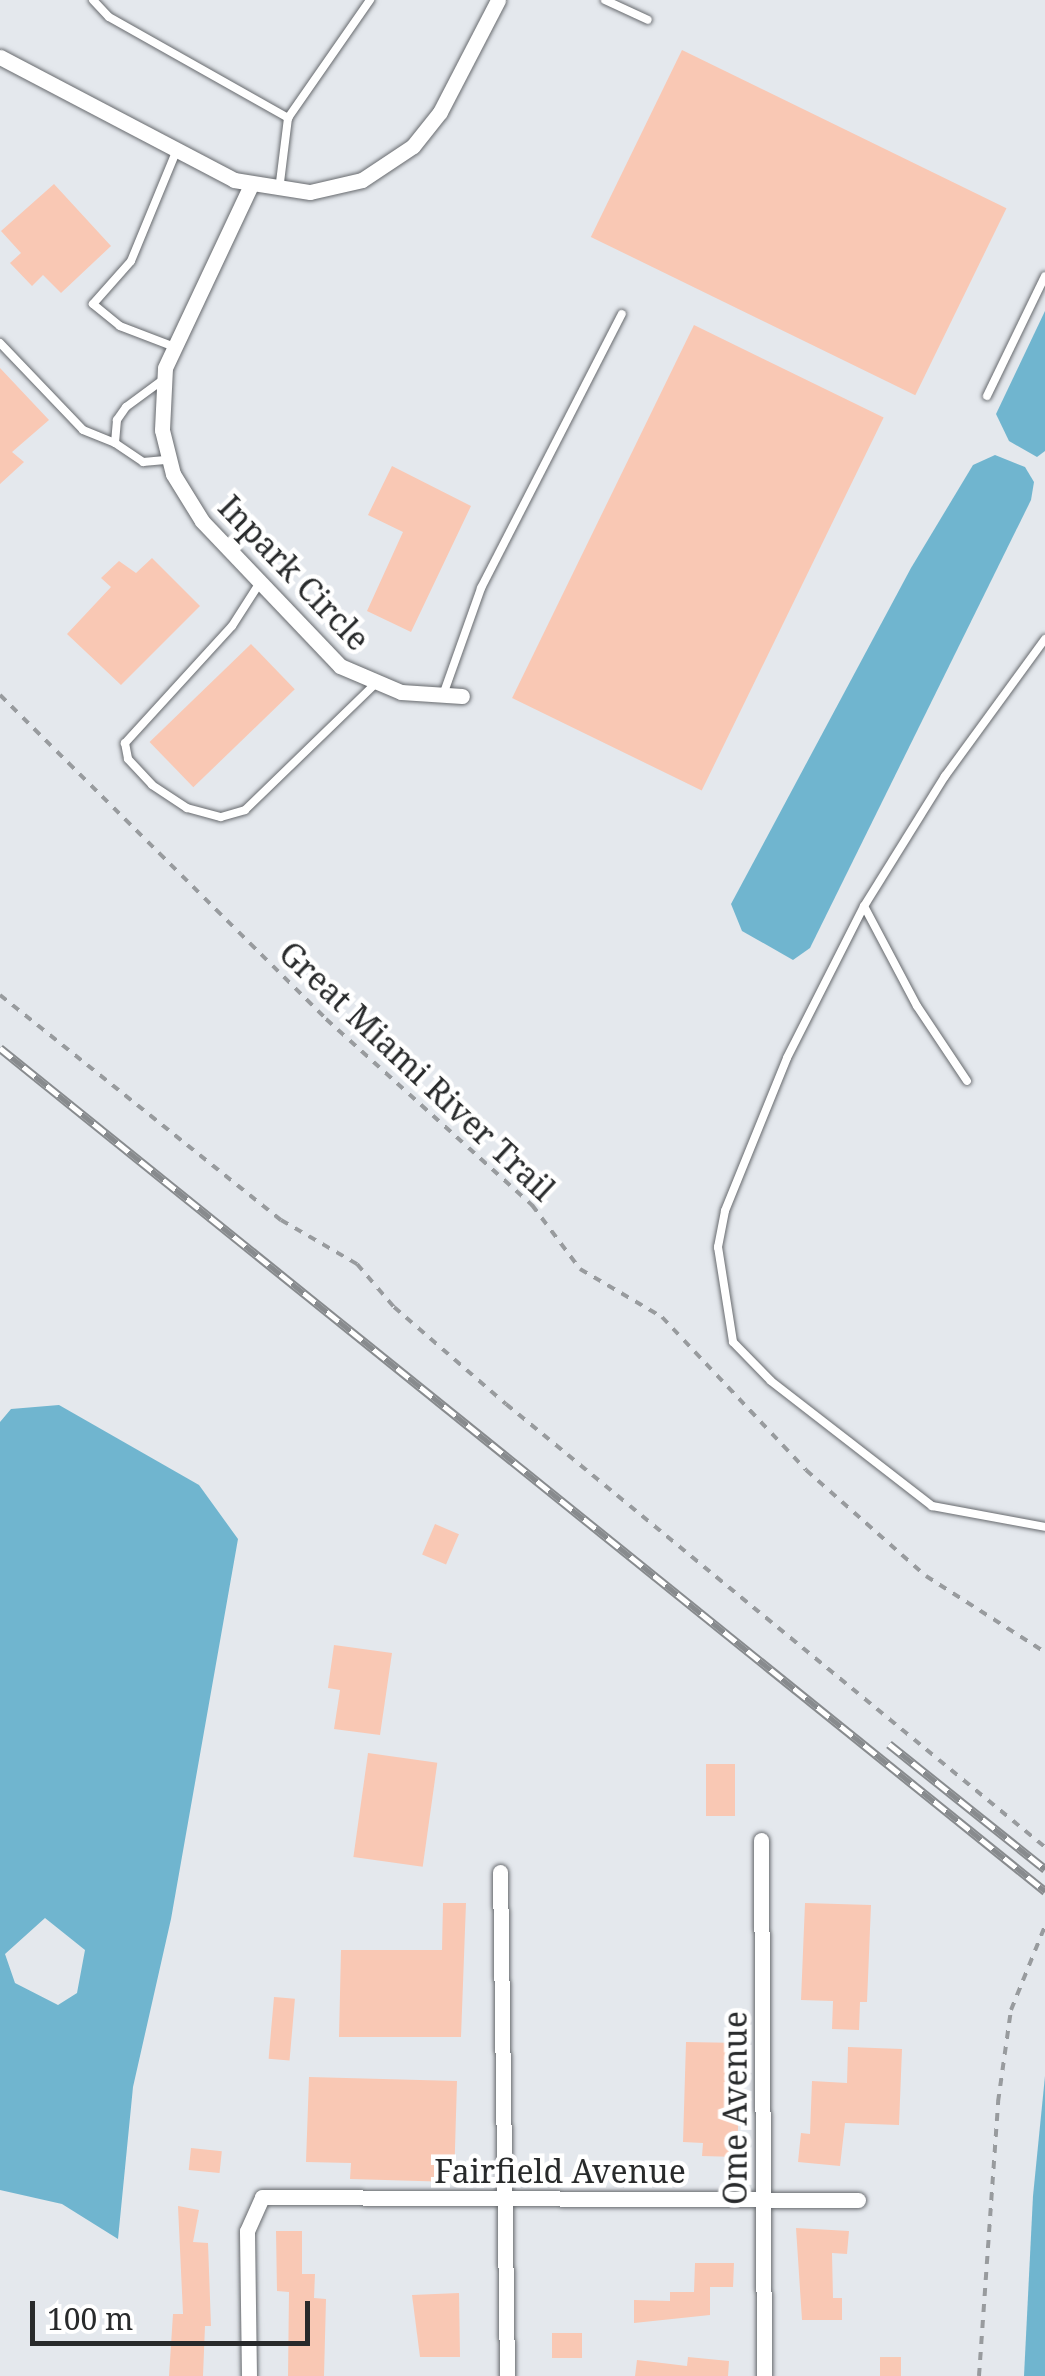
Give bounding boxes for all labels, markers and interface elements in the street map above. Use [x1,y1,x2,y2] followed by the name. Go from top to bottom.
[211,488,377,658] street label: Inpark Circle
[271,933,563,1209] street label: Great Miami River Trail
[716,2011,754,2205] street label: Ome Avenue
[434,2152,686,2190] street label: Fairfield Avenue
[35,2281,315,2343] scale bar
[47,2298,133,2339] text: 100 m

